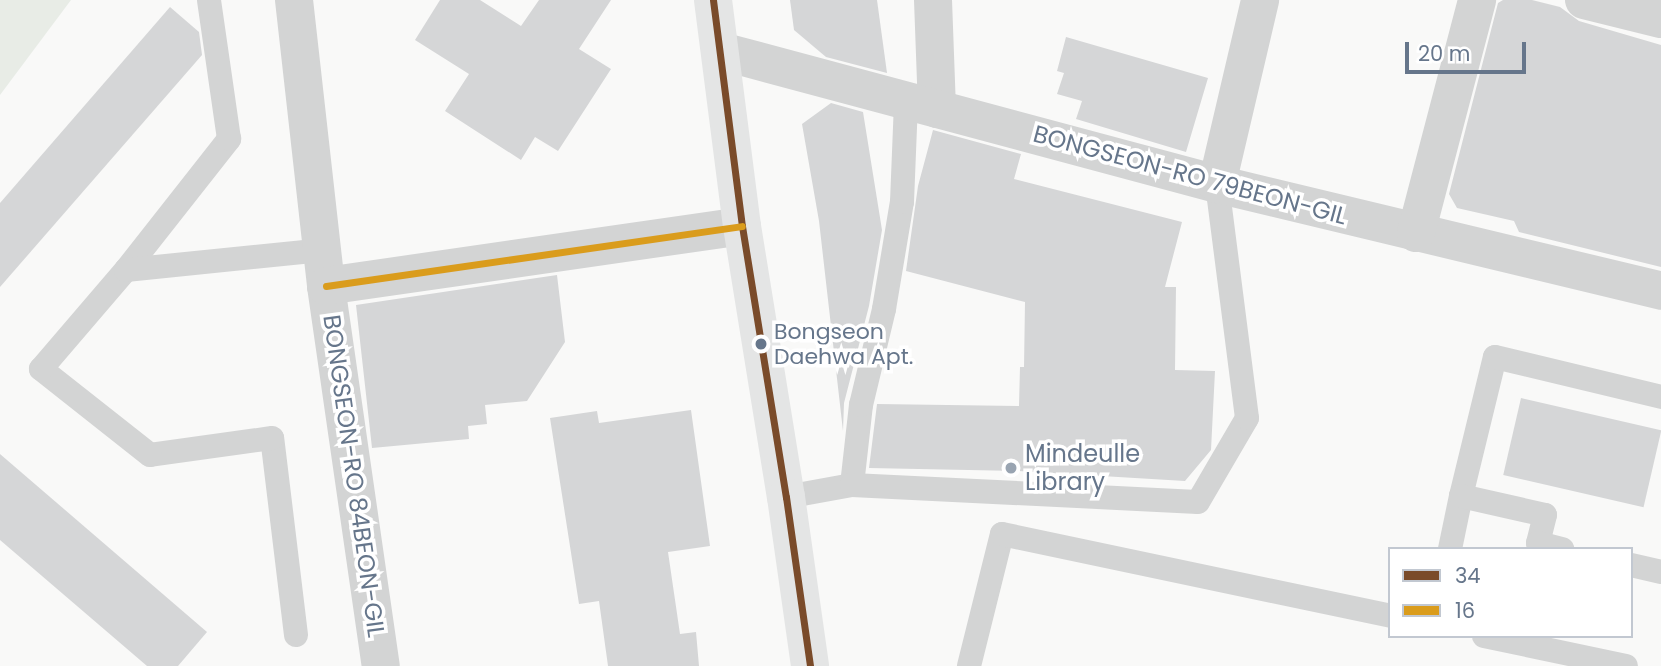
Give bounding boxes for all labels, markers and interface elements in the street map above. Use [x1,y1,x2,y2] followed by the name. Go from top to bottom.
[1409,28,1530,72] scale bar
[1418,39,1471,68] text: 20 m
[1030,119,1350,231] street label: BONGSEON-RO 79BEON-GIL
[317,313,391,639] street label: BONGSEON-RO 84BEON-GIL
[774,318,913,370] place label: Bongseon Daehwa Apt.
[754,337,768,351] marker: Bongseon Daehwa Apt.
[1025,440,1140,496] place label: Mindeulle Library
[1003,460,1019,476] marker: Mindeulle Library
[1388,547,1633,638] legend
[1455,561,1481,590] text: 34
[1455,596,1475,625] text: 16

